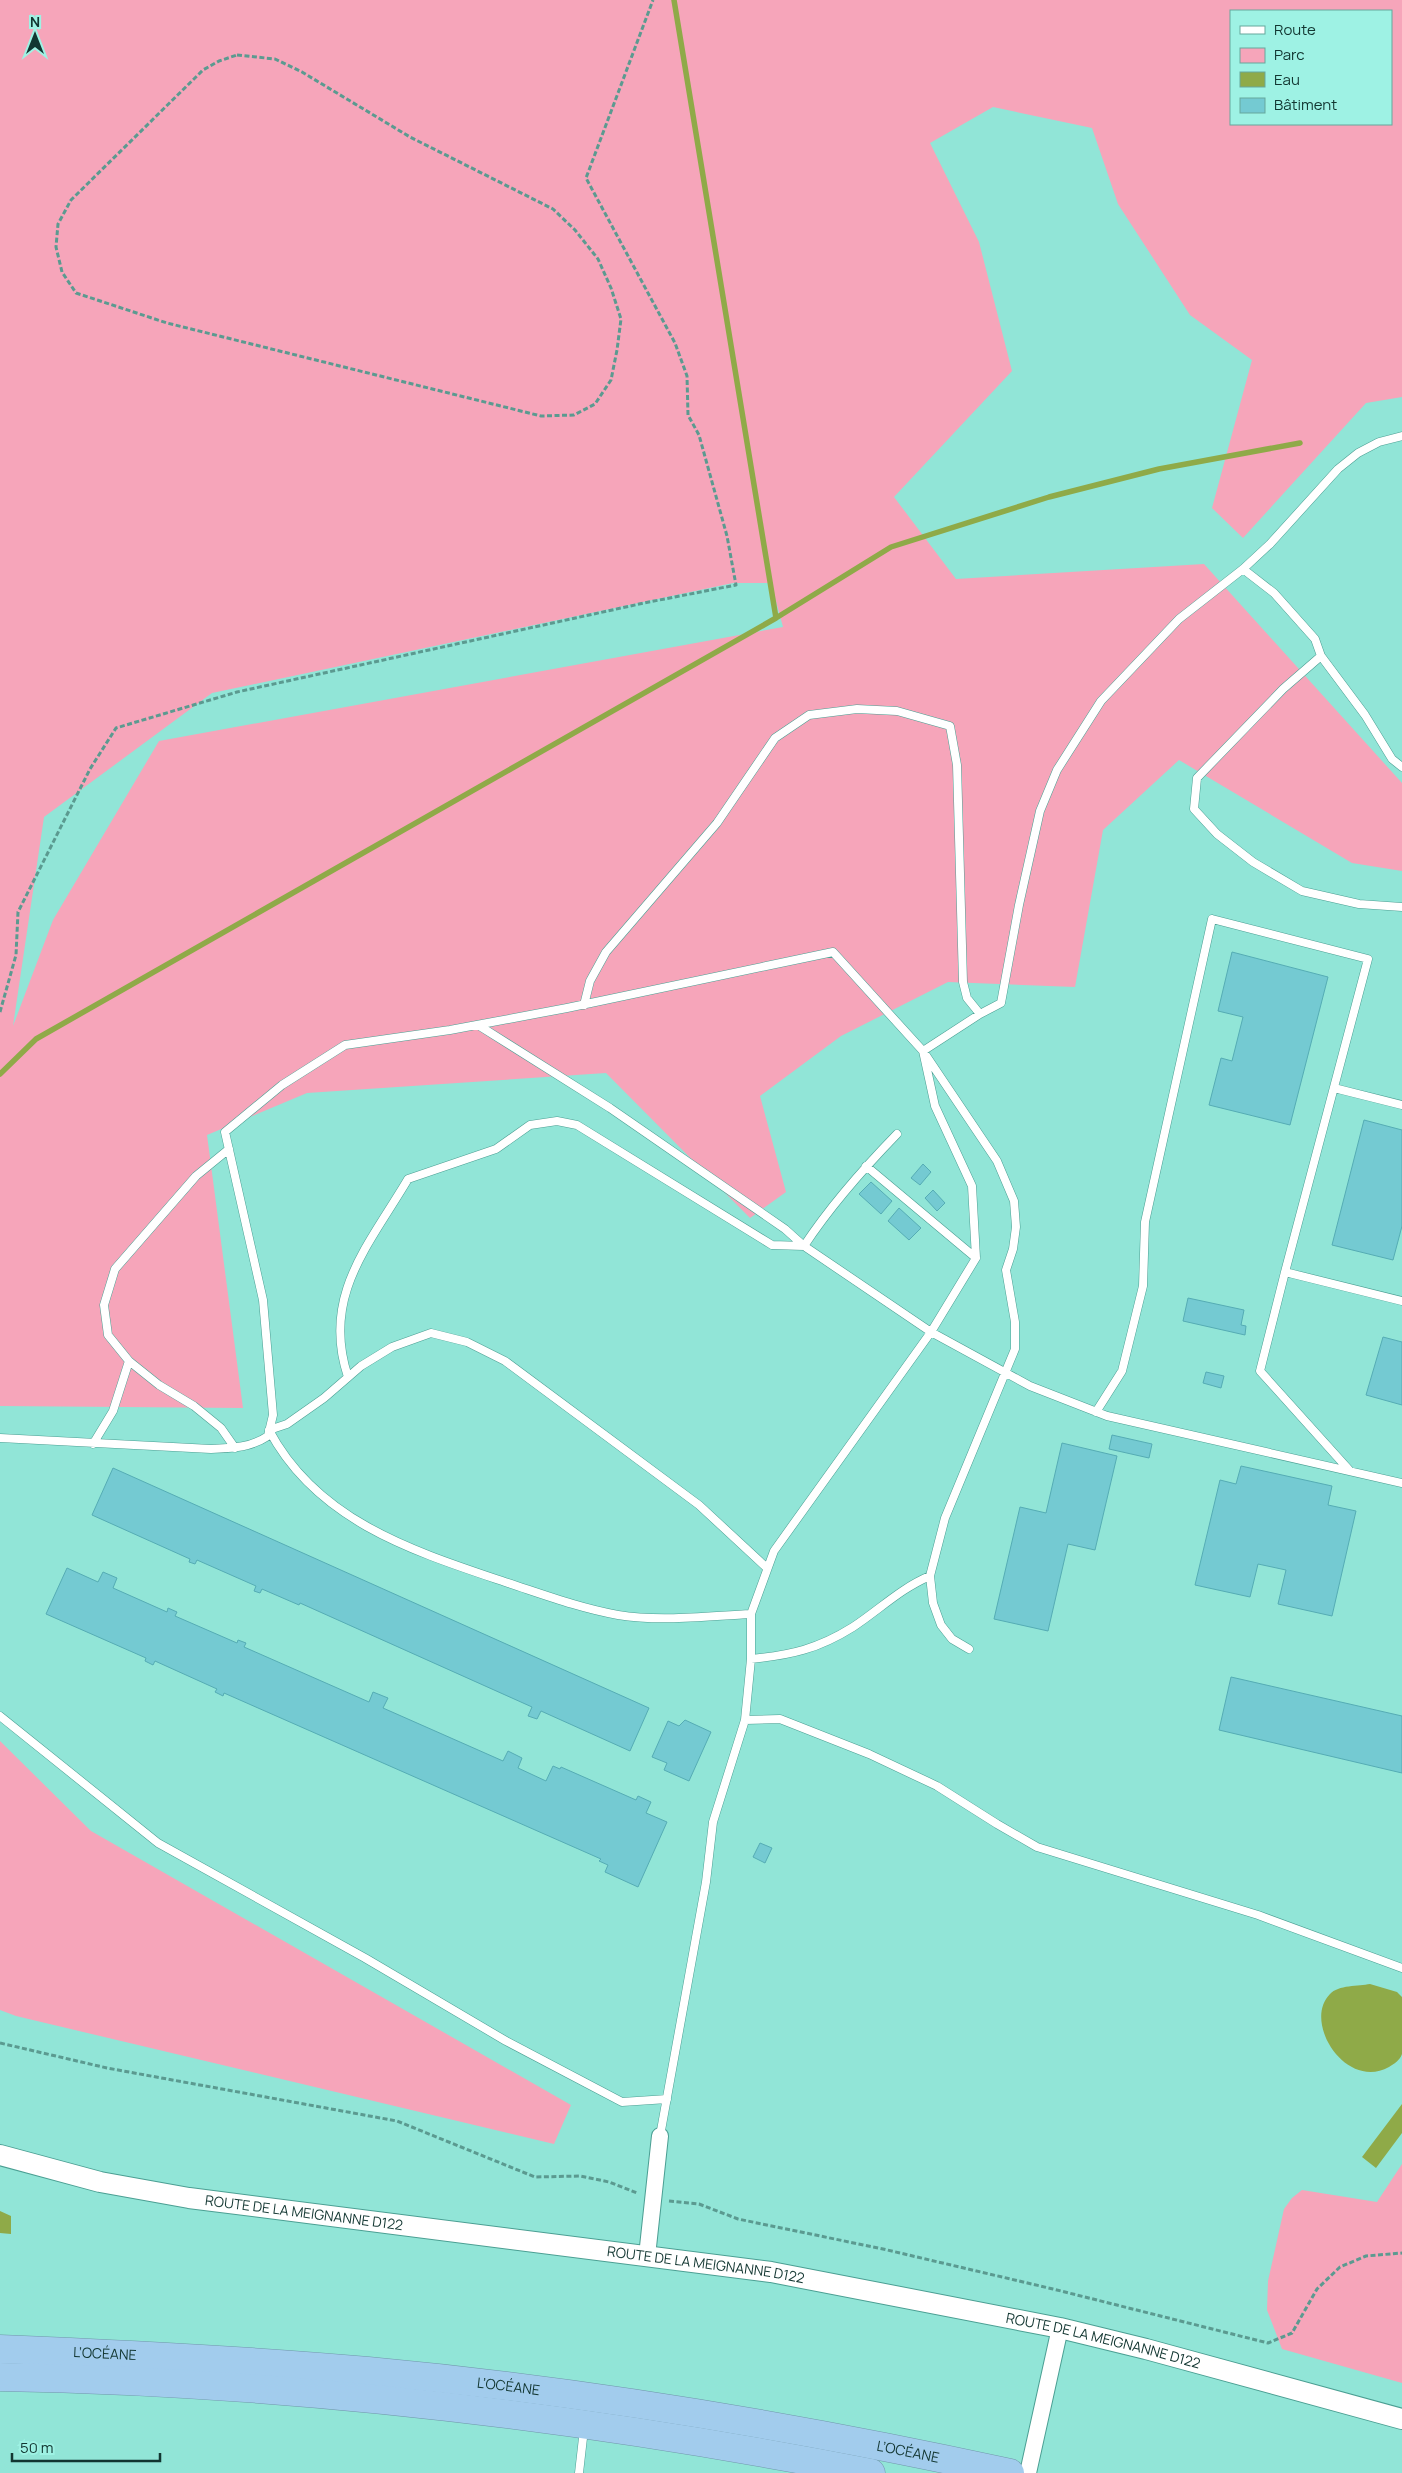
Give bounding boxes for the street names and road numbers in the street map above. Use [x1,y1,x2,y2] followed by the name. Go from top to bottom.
[204,2190,404,2234] street label: ROUTE DE LA MEIGNANNE D122
[606,2241,806,2287] street label: ROUTE DE LA MEIGNANNE D122
[1005,2308,1203,2372] street label: ROUTE DE LA MEIGNANNE D122
[73,2342,137,2364] street label: L’OCÉANE
[476,2373,541,2399] street label: L’OCÉANE
[875,2436,941,2467] street label: L’OCÉANE

